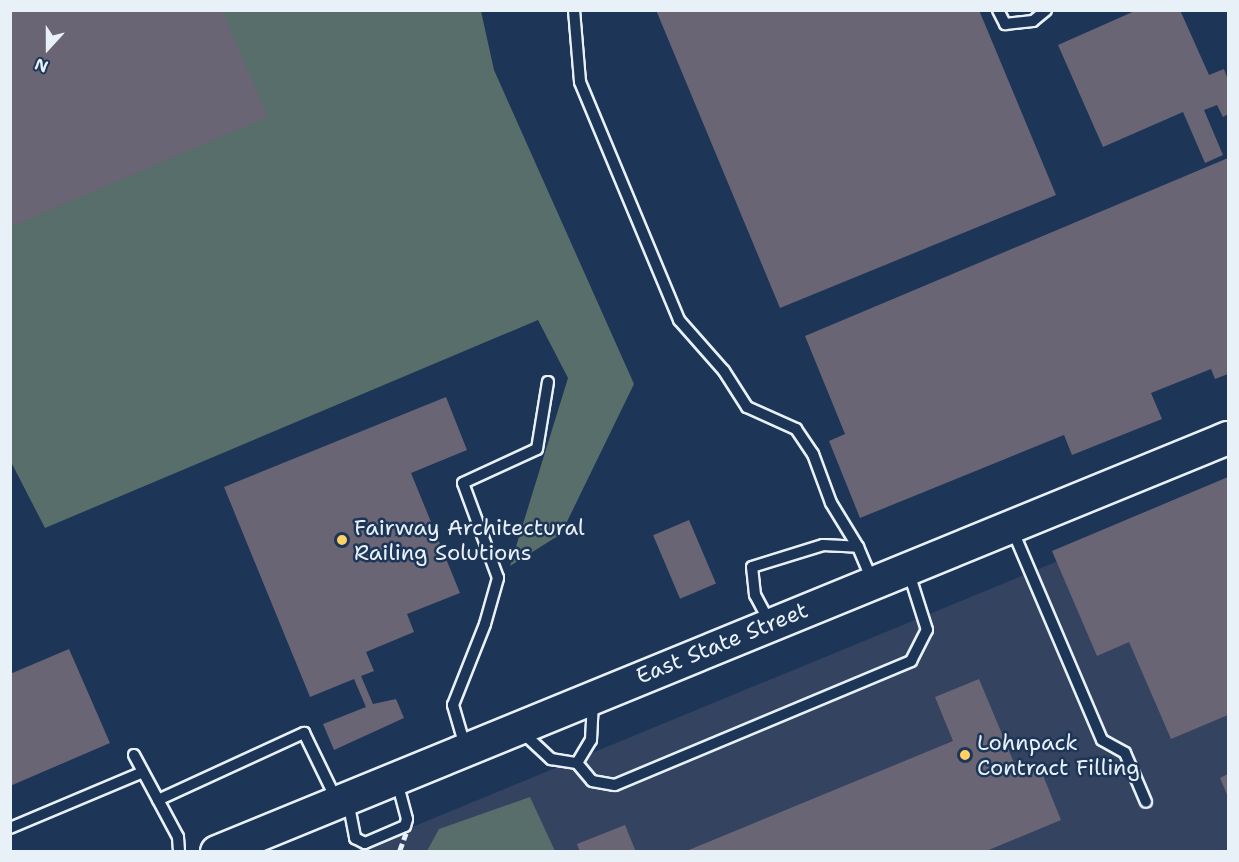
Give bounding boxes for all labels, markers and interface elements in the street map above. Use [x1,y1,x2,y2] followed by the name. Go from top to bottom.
[18,18,78,78] north arrow
[32,53,51,77] text: N
[354,514,585,566] place label: Fairway Architectural Railing Solutions
[335,533,349,547] marker: Fairway Architectural Railing Solutions
[632,597,812,689] street label: East State Street
[977,729,1140,780] place label: Lohnpack Contract Filling
[958,748,972,762] marker: Lohnpack Contract Filling

